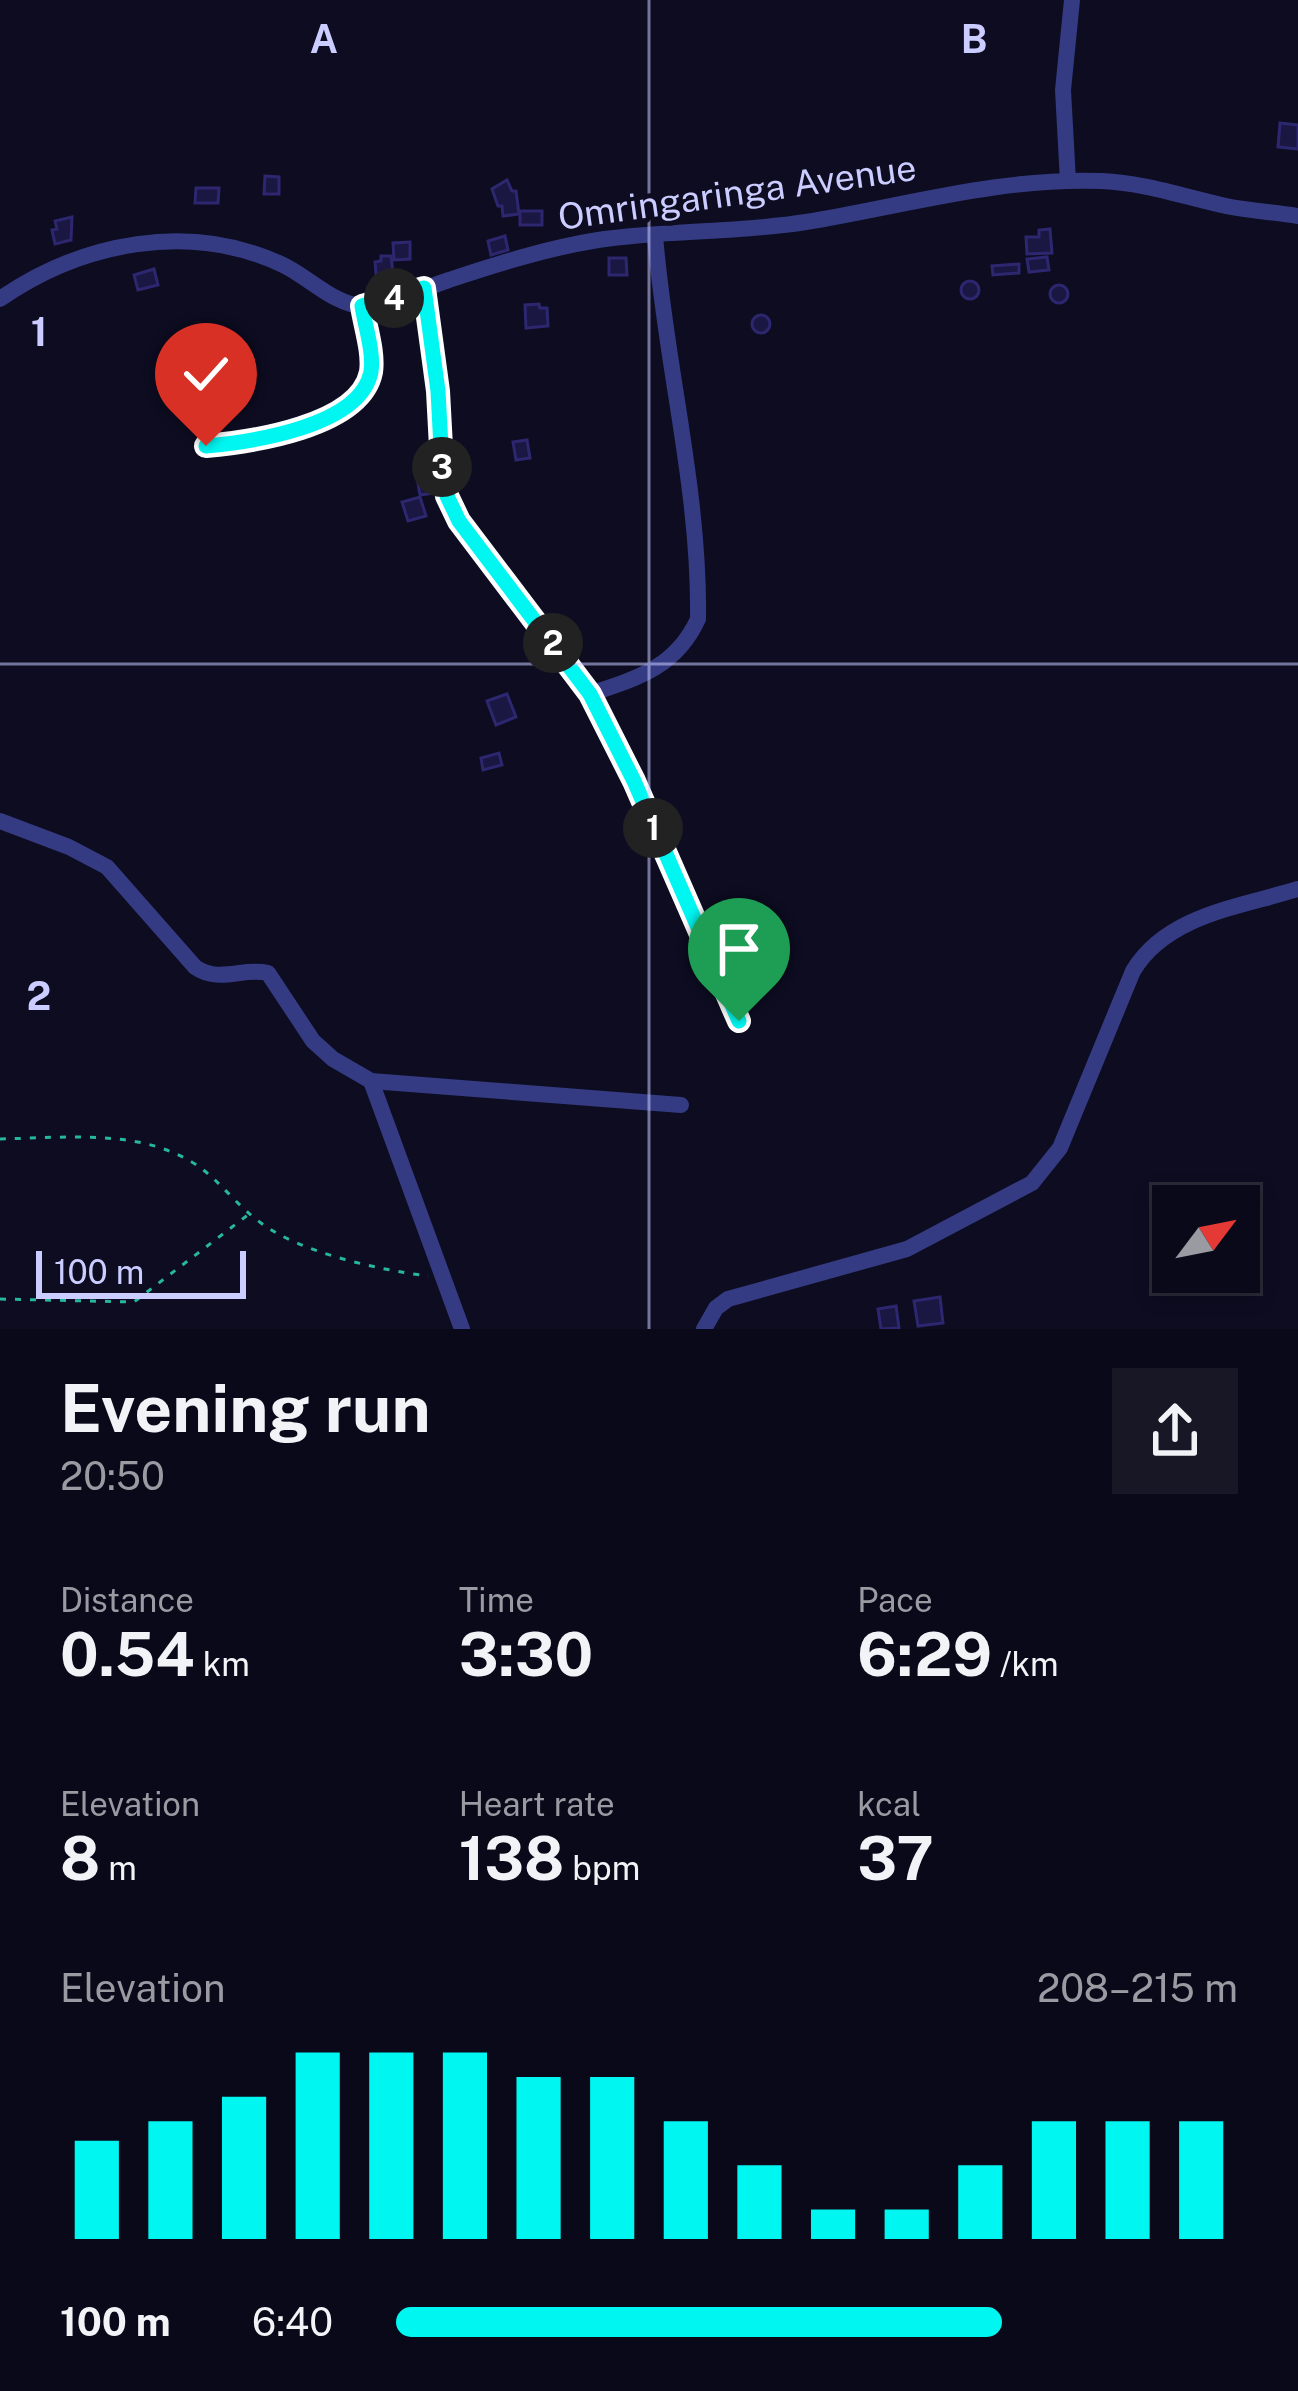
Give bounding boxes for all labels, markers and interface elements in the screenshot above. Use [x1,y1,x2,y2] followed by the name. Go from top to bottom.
[310,16,338,62] text: A
[961,16,987,62] text: B
[555,146,919,238] street label: Omringaringa Avenue
[364,268,424,328] pin: 4
[383,279,405,317] text: 4
[31,309,47,355] text: 1
[155,323,257,446] pin
[173,341,239,407] icon: check
[412,437,472,497] pin: 3
[431,448,453,486] text: 3
[523,613,583,673] pin: 2
[543,624,563,662] text: 2
[623,798,683,858] pin: 1
[646,809,660,847] text: 1
[688,898,790,1021] pin
[706,916,772,982] icon: arrive
[27,973,51,1019] text: 2
[1152,1185,1260,1293] north arrow
[1152,1185,1260,1293] map controls
[36,1245,246,1298] scale bar
[54,1253,144,1291] text: 100 m
[1112,1368,1238,1494] button: share
[60,1369,431,1447] text: Evening run
[60,1453,165,1499] text: 20:50
[60,1581,194,1619] text: Distance
[459,1581,534,1619] text: Time
[857,1581,933,1619] text: Pace
[60,1619,195,1690] text: 0.54
[459,1619,593,1690] text: 3:30
[857,1619,992,1690] text: 6:29
[195,1645,250,1683] text: km
[992,1645,1059,1683] text: /km
[60,1785,200,1823] text: Elevation
[459,1785,615,1823] text: Heart rate
[857,1785,921,1823] text: kcal
[60,1823,100,1894] text: 8
[459,1823,564,1894] text: 138
[857,1823,934,1894] text: 37
[100,1849,137,1887] text: m
[564,1849,640,1887] text: bpm
[60,1965,226,2011] text: Elevation
[1037,1965,1238,2011] text: 208–215 m
[60,2299,171,2345] text: 100 m
[252,2299,333,2345] text: 6:40

